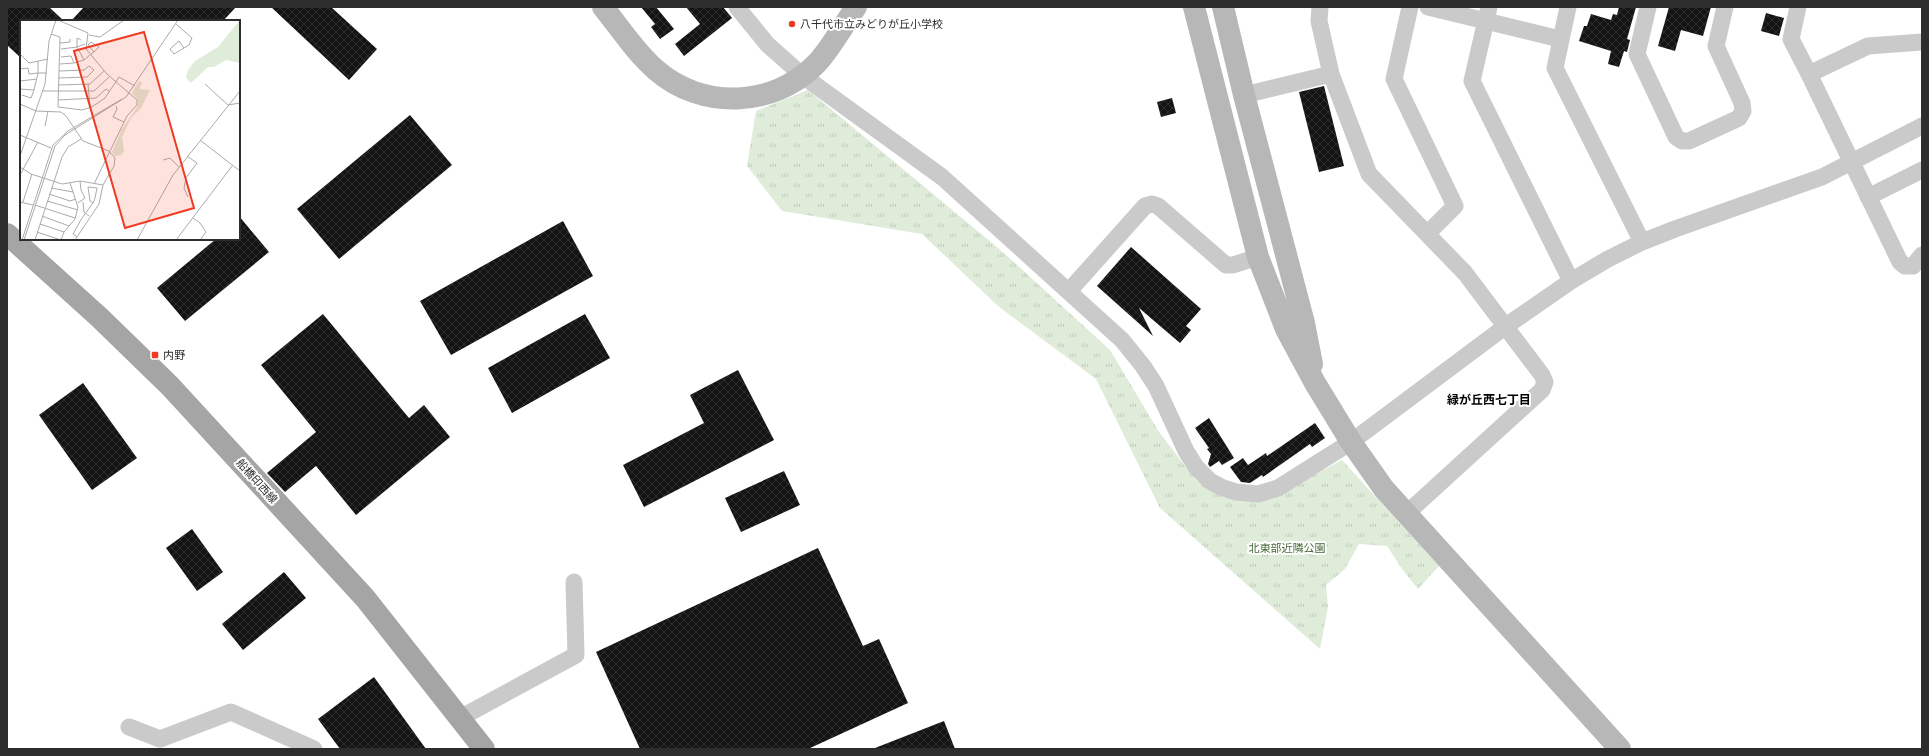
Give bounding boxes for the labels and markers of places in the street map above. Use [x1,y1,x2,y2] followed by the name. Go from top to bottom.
[800,18,943,31] place label: 八千代市立みどりが丘小学校
[787,19,797,29] marker: 八千代市立みどりが丘小学校
[163,349,185,362] place label: 内野
[150,350,160,360] marker: 内野

